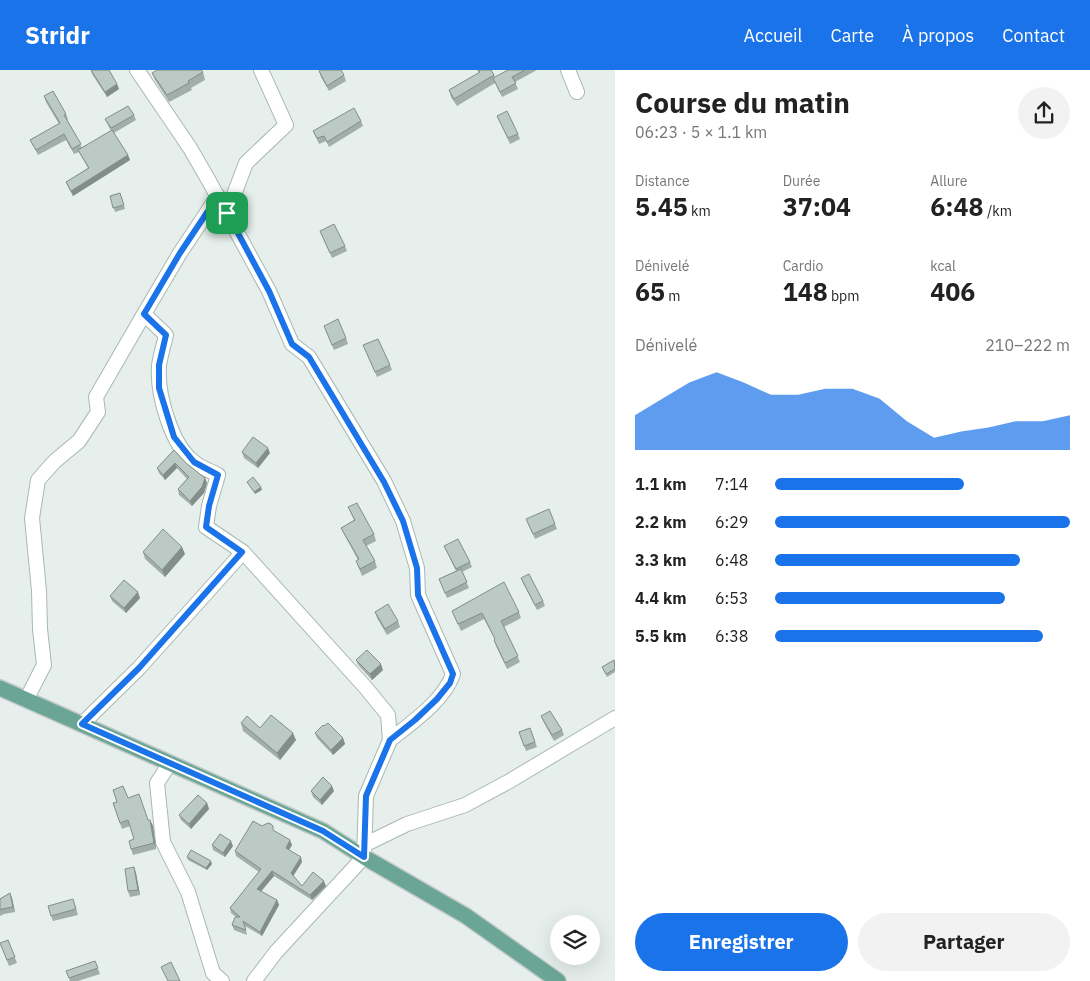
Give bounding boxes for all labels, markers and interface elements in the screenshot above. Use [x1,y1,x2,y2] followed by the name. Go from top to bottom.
[25,19,90,51] text: Stridr
[743,24,802,47] text: Accueil
[830,24,874,47] text: Carte
[902,24,974,47] text: À propos
[1002,24,1065,47] text: Contact
[635,84,850,121] text: Course du matin
[1018,87,1070,139] button: share
[635,122,767,142] text: 06:23 · 5 × 1.1 km
[635,172,690,190] text: Distance
[783,172,820,190] text: Durée
[930,172,968,190] text: Allure
[635,190,688,223] text: 5.45
[783,190,851,223] text: 37:04
[930,190,984,223] text: 6:48
[206,192,248,234] pin
[213,199,241,227] icon: arrive
[688,202,711,220] text: km
[984,202,1012,220] text: /km
[635,257,690,275] text: Dénivelé
[783,257,823,275] text: Cardio
[930,257,956,275] text: kcal
[635,275,665,308] text: 65
[783,275,828,308] text: 148
[930,275,975,308] text: 406
[665,287,681,305] text: m
[828,287,859,305] text: bpm
[635,335,697,355] text: Dénivelé
[985,335,1070,355] text: 210–222 m
[635,474,686,494] text: 1.1 km
[715,474,748,494] text: 7:14
[635,512,686,532] text: 2.2 km
[715,512,748,532] text: 6:29
[635,550,686,570] text: 3.3 km
[715,550,748,570] text: 6:48
[635,588,686,608] text: 4.4 km
[715,588,748,608] text: 6:53
[635,626,686,646] text: 5.5 km
[715,626,748,646] text: 6:38
[635,913,848,971] button: Enregistrer
[858,913,1070,971] button: Partager
[550,915,600,965] map controls
[550,915,600,965] button: layers

